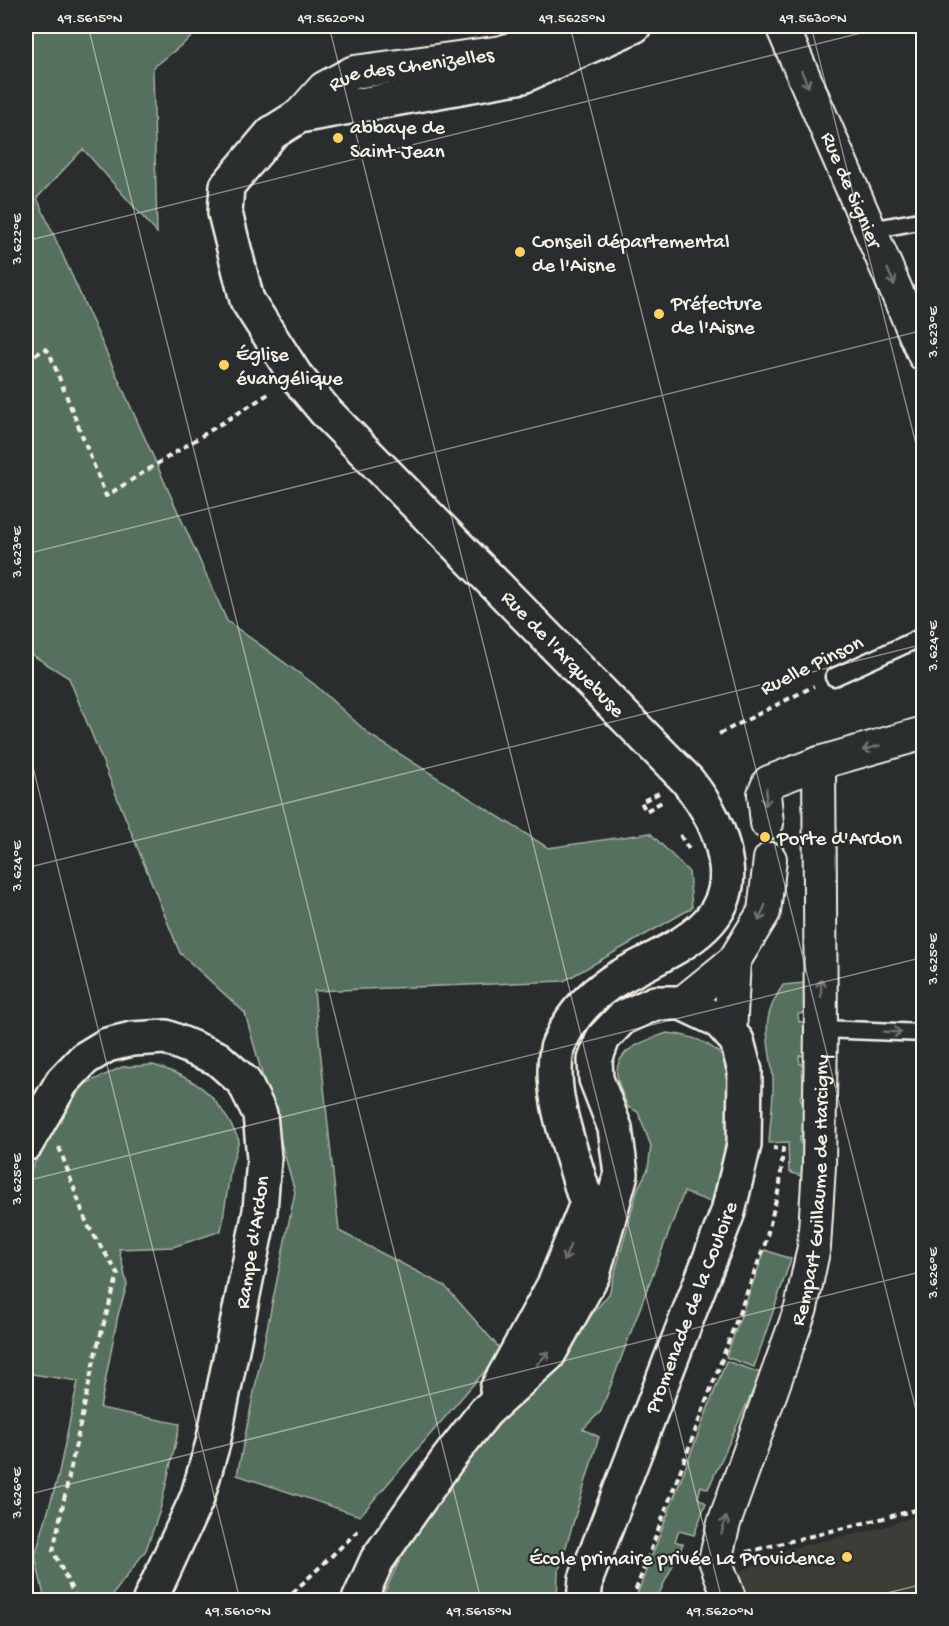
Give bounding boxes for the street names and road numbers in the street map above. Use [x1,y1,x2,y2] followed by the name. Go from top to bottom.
[325,44,497,99] street label: Rue des Chenizelles
[813,129,886,254] street label: Rue de Signier
[494,587,629,725] street label: Rue de l'Arquebuse
[757,631,868,703] street label: Ruelle Pinson
[787,1054,837,1330] street label: Rempart Guillaume de Harcigny
[232,1174,277,1311] street label: Rampe d'Ardon
[641,1198,746,1419] street label: Promenade de la Couloire

